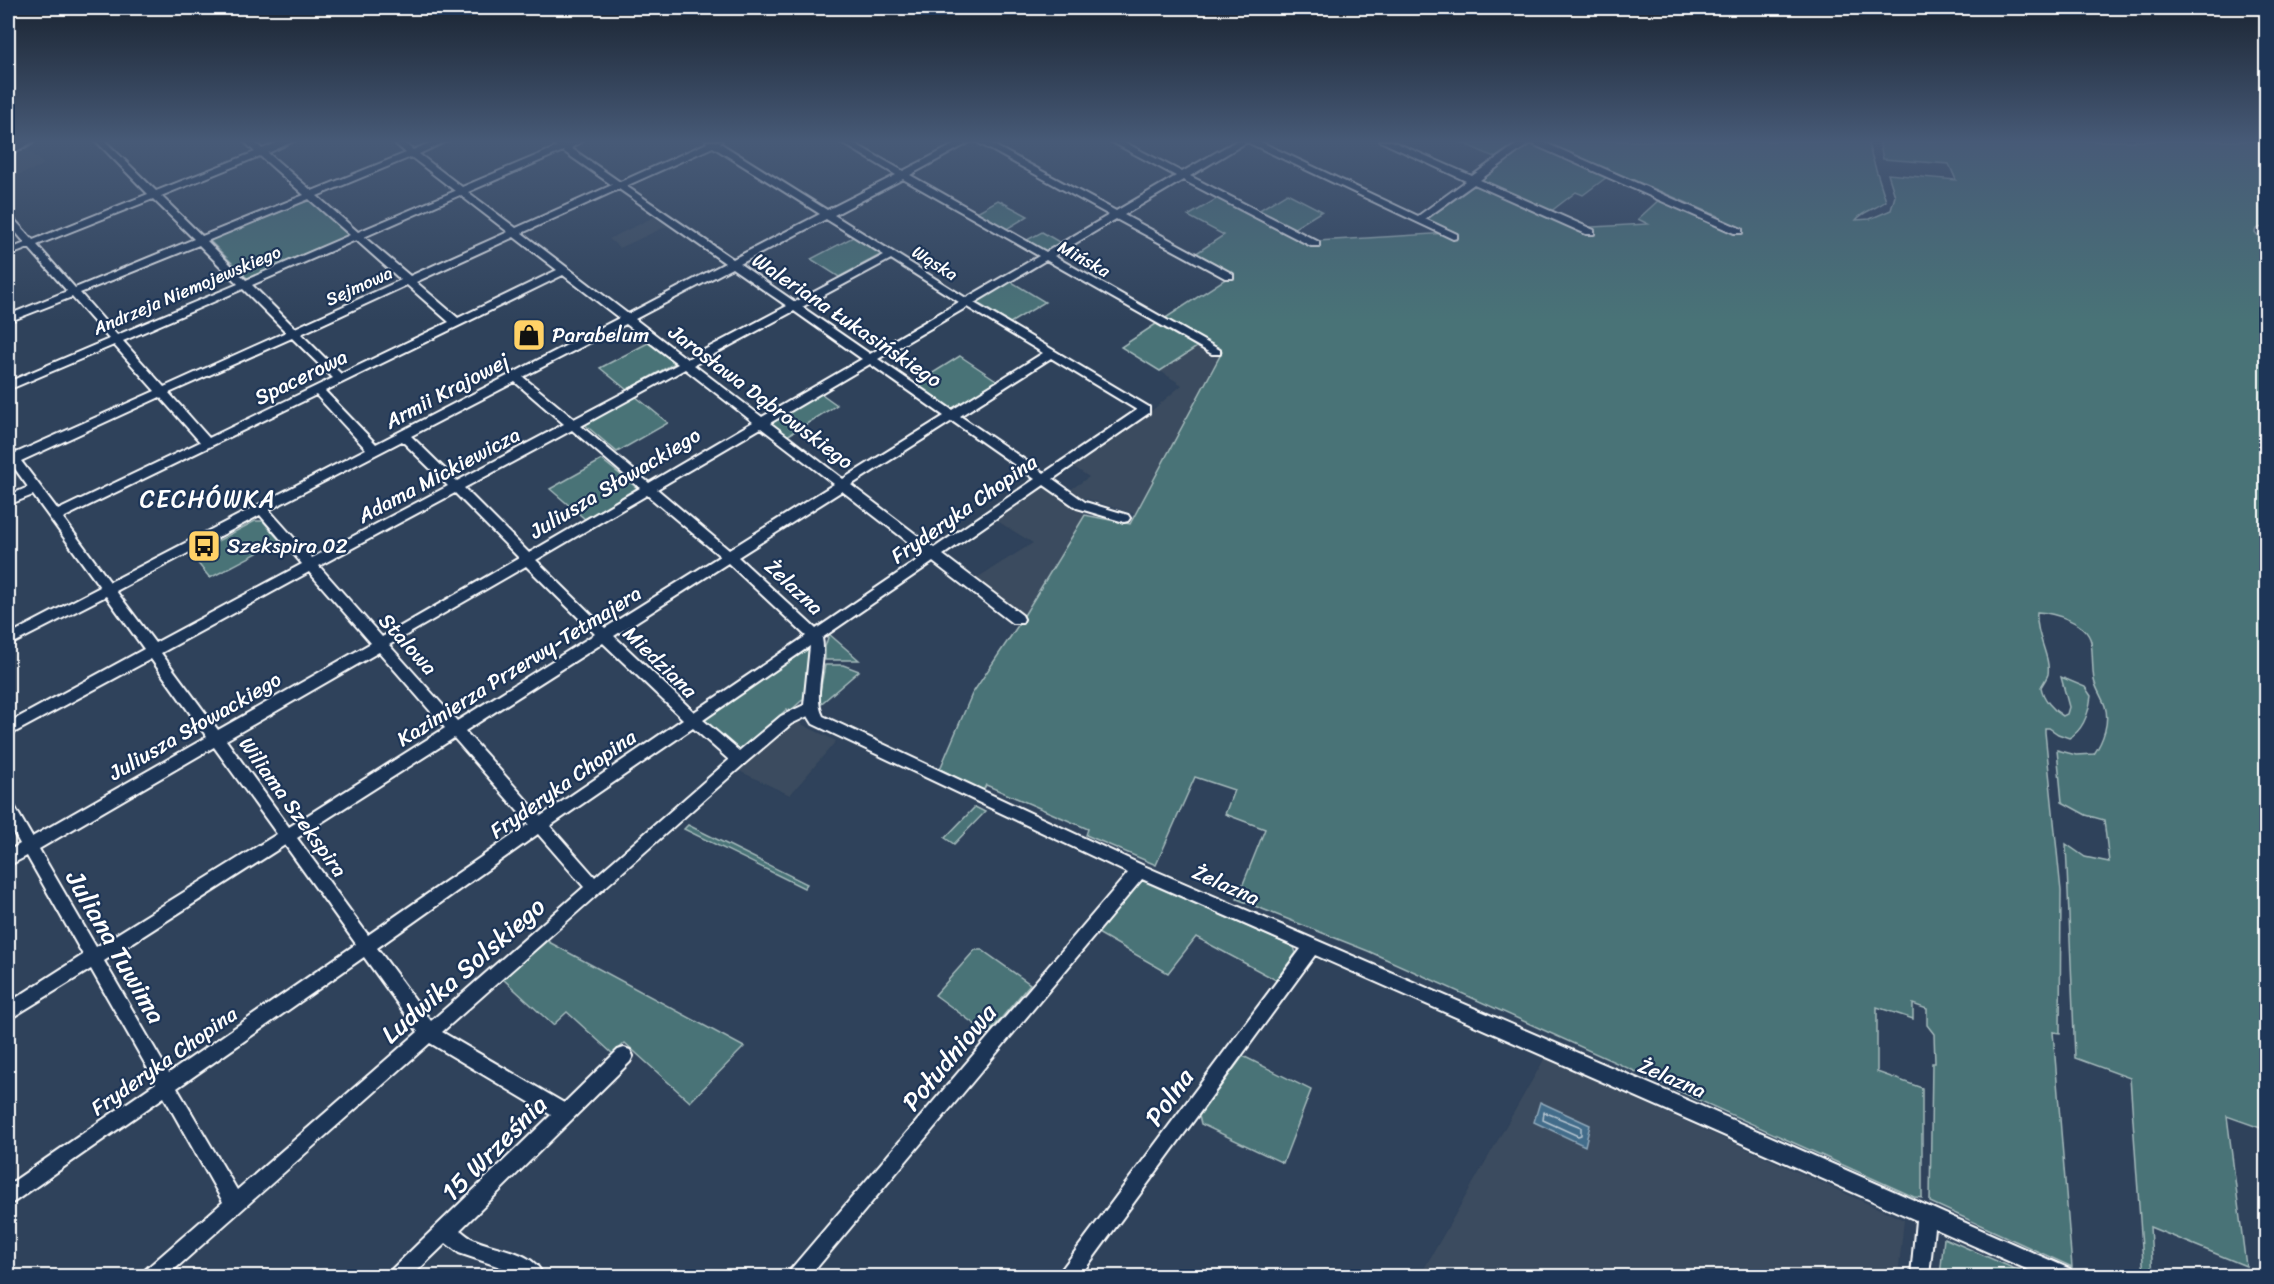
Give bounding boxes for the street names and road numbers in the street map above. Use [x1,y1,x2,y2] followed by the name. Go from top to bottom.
[1052,231,1117,287] street label: Mińska
[87,236,286,344] street label: Andrzeja Niemojewskiego
[905,236,965,290] street label: Wąska
[744,242,950,398] street label: Waleriana Łukasińskiego
[320,257,398,315] street label: Sejmowa
[659,314,862,480] street label: Jarosława Dąbrowskiego
[248,338,355,416] street label: Spacerowa
[377,342,517,440] street label: Armii Krajowej
[350,416,528,534] street label: Adama Mickiewicza
[521,417,708,550] street label: Juliusza Słowackiego
[882,444,1046,574] street label: Fryderyka Chopina
[755,549,833,625] street label: Żelazna
[389,575,650,757] street label: Kazimierza Przerwy-Tetmajera
[369,604,447,685] street label: Stalowa
[613,616,707,708] street label: Miedziana
[100,661,289,792] street label: Juliusza Słowackiego
[481,719,645,849] street label: Fryderyka Chopina
[228,728,358,886] street label: Wiliama Szekspira
[1186,853,1266,917] street label: Żelazna
[53,860,179,1033] street label: Juliana Tuwima
[370,885,556,1055] street label: Ludwika Solskiego
[889,991,1009,1122] street label: Południowa
[82,996,246,1126] street label: Fryderyka Chopina
[1632,1047,1712,1109] street label: Żelazna
[1132,1057,1207,1136] street label: Polna
[429,1083,559,1213] street label: 15 Września

